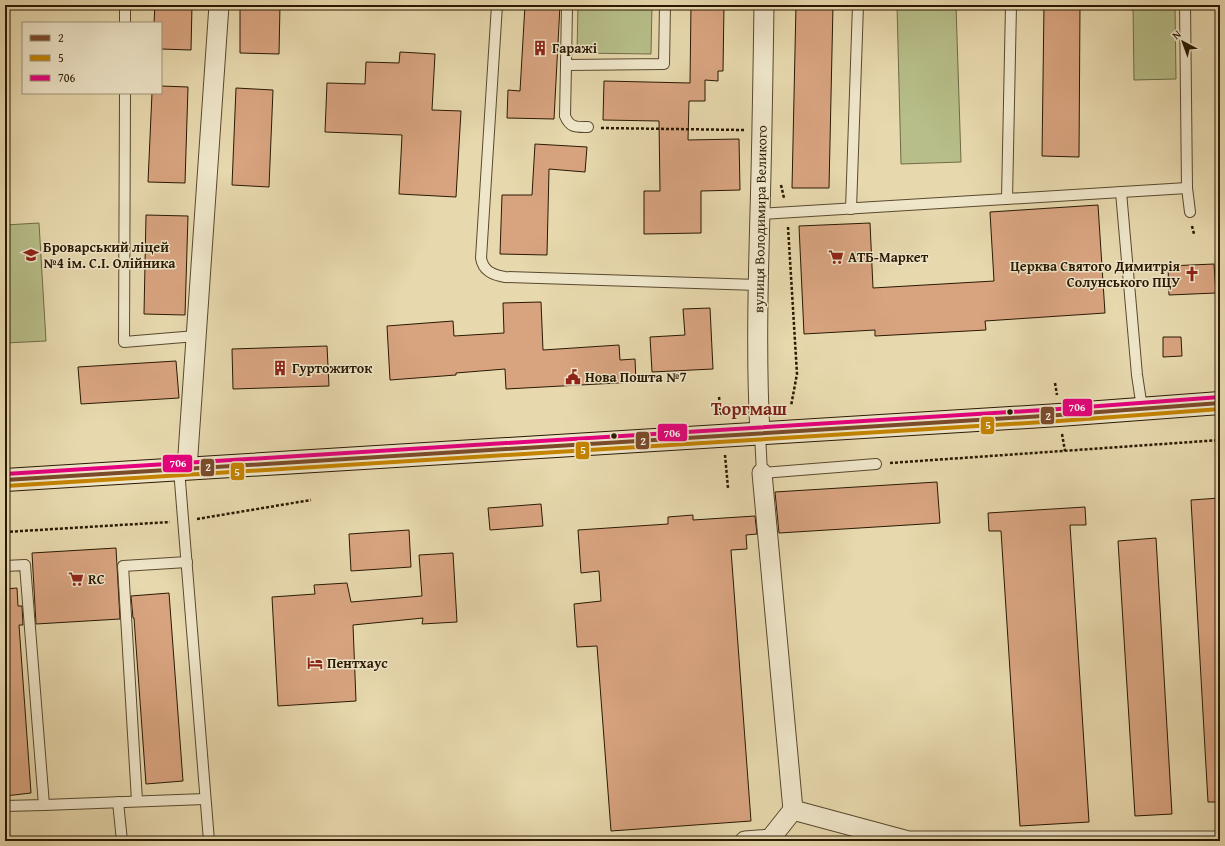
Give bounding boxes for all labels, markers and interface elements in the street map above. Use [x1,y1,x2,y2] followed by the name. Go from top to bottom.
[22,22,162,94] legend
[1163,22,1203,62] north arrow
[1168,26,1185,43] text: N
[58,29,64,46] text: 2
[552,38,598,58] place label: Гаражі
[531,39,549,57] building icon: Гаражі
[58,49,64,66] text: 5
[58,69,76,86] text: 706
[748,125,772,313] street label: вулиця Володимира Великого
[43,237,176,273] place label: Броварський ліцей №4 ім. С.І. Олійника
[22,246,40,264] school or university icon: Броварський ліцей №4 ім. С.І. Олійника
[848,247,929,267] place label: АТБ-Маркет
[827,248,845,266] supermarket icon: АТБ-Маркет
[1010,256,1180,292] place label: Церква Святого Димитрія Солунського ПЦУ
[1183,265,1201,283] church icon: Церква Святого Димитрія Солунського ПЦУ
[292,358,373,378] place label: Гуртожиток
[271,359,289,377] building icon: Гуртожиток
[585,367,687,387] place label: Нова Пошта №7
[564,368,582,386] public building icon: Нова Пошта №7
[711,395,787,422] district label: Торгмаш
[1062,398,1093,417] line badge: 706
[1068,399,1086,415] text: 706
[1040,406,1055,425] line badge: 2
[1005,407,1015,417] unlabelled marker
[1045,408,1051,424] text: 2
[980,416,995,435] line badge: 5
[985,417,991,433] text: 5
[657,423,688,442] line badge: 706
[663,425,681,441] text: 706
[609,431,619,441] unlabelled marker
[635,431,650,450] line badge: 2
[640,433,646,449] text: 2
[575,441,590,460] line badge: 5
[580,442,586,458] text: 5
[162,454,193,473] line badge: 706
[169,455,187,471] text: 706
[200,458,215,477] line badge: 2
[205,459,211,475] text: 2
[230,462,245,481] line badge: 5
[234,464,240,480] text: 5
[88,569,105,589] place label: RC
[67,570,85,588] supermarket icon: RC
[327,653,388,673] place label: Пентхаус
[306,654,324,672] hotel icon: Пентхаус

